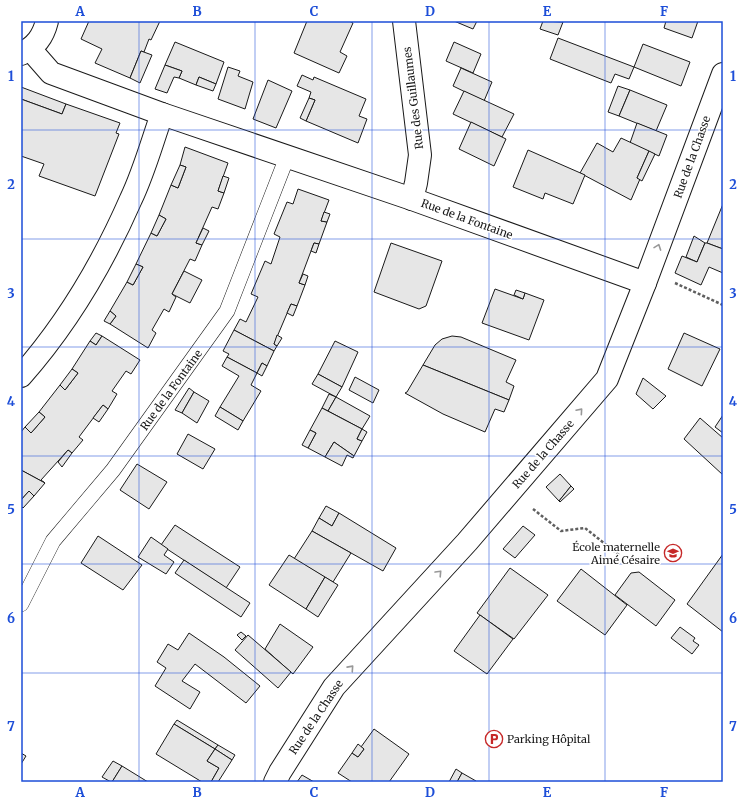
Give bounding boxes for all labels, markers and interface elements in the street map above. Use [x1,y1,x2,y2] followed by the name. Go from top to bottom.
[74,3,85,20] text: A
[192,3,202,20] text: B
[310,3,319,20] text: C
[425,3,435,20] text: D
[543,3,552,20] text: E
[660,3,668,20] text: F
[400,46,426,150] street label: Rue des Guillaumes
[8,68,14,85] text: 1
[730,68,736,85] text: 1
[671,114,713,200] street label: Rue de la Chasse
[7,176,15,193] text: 2
[729,176,737,193] text: 2
[419,196,515,242] street label: Rue de la Fontaine
[654,243,662,250] one-way arrow
[7,285,15,302] text: 3
[729,285,737,302] text: 3
[137,347,205,433] street label: Rue de la Fontaine
[7,393,16,410] text: 4
[729,393,738,410] text: 4
[575,409,582,416] one-way arrow
[509,417,577,491] street label: Rue de la Chasse
[7,501,15,518] text: 5
[729,501,737,518] text: 5
[572,540,660,567] place label: École maternelle Aimé Césaire
[663,543,683,563] school or university icon: École maternelle Aimé Césaire
[434,570,441,577] one-way arrow
[7,610,15,627] text: 6
[729,610,737,627] text: 6
[346,665,354,673] one-way arrow
[286,677,346,757] street label: Rue de la Chasse
[7,718,15,735] text: 7
[729,718,737,735] text: 7
[484,729,504,749] parking icon: Parking Hôpital
[507,732,591,746] place label: Parking Hôpital
[74,784,85,801] text: A
[192,784,202,801] text: B
[310,784,319,801] text: C
[425,784,435,801] text: D
[543,784,552,801] text: E
[660,784,668,801] text: F

